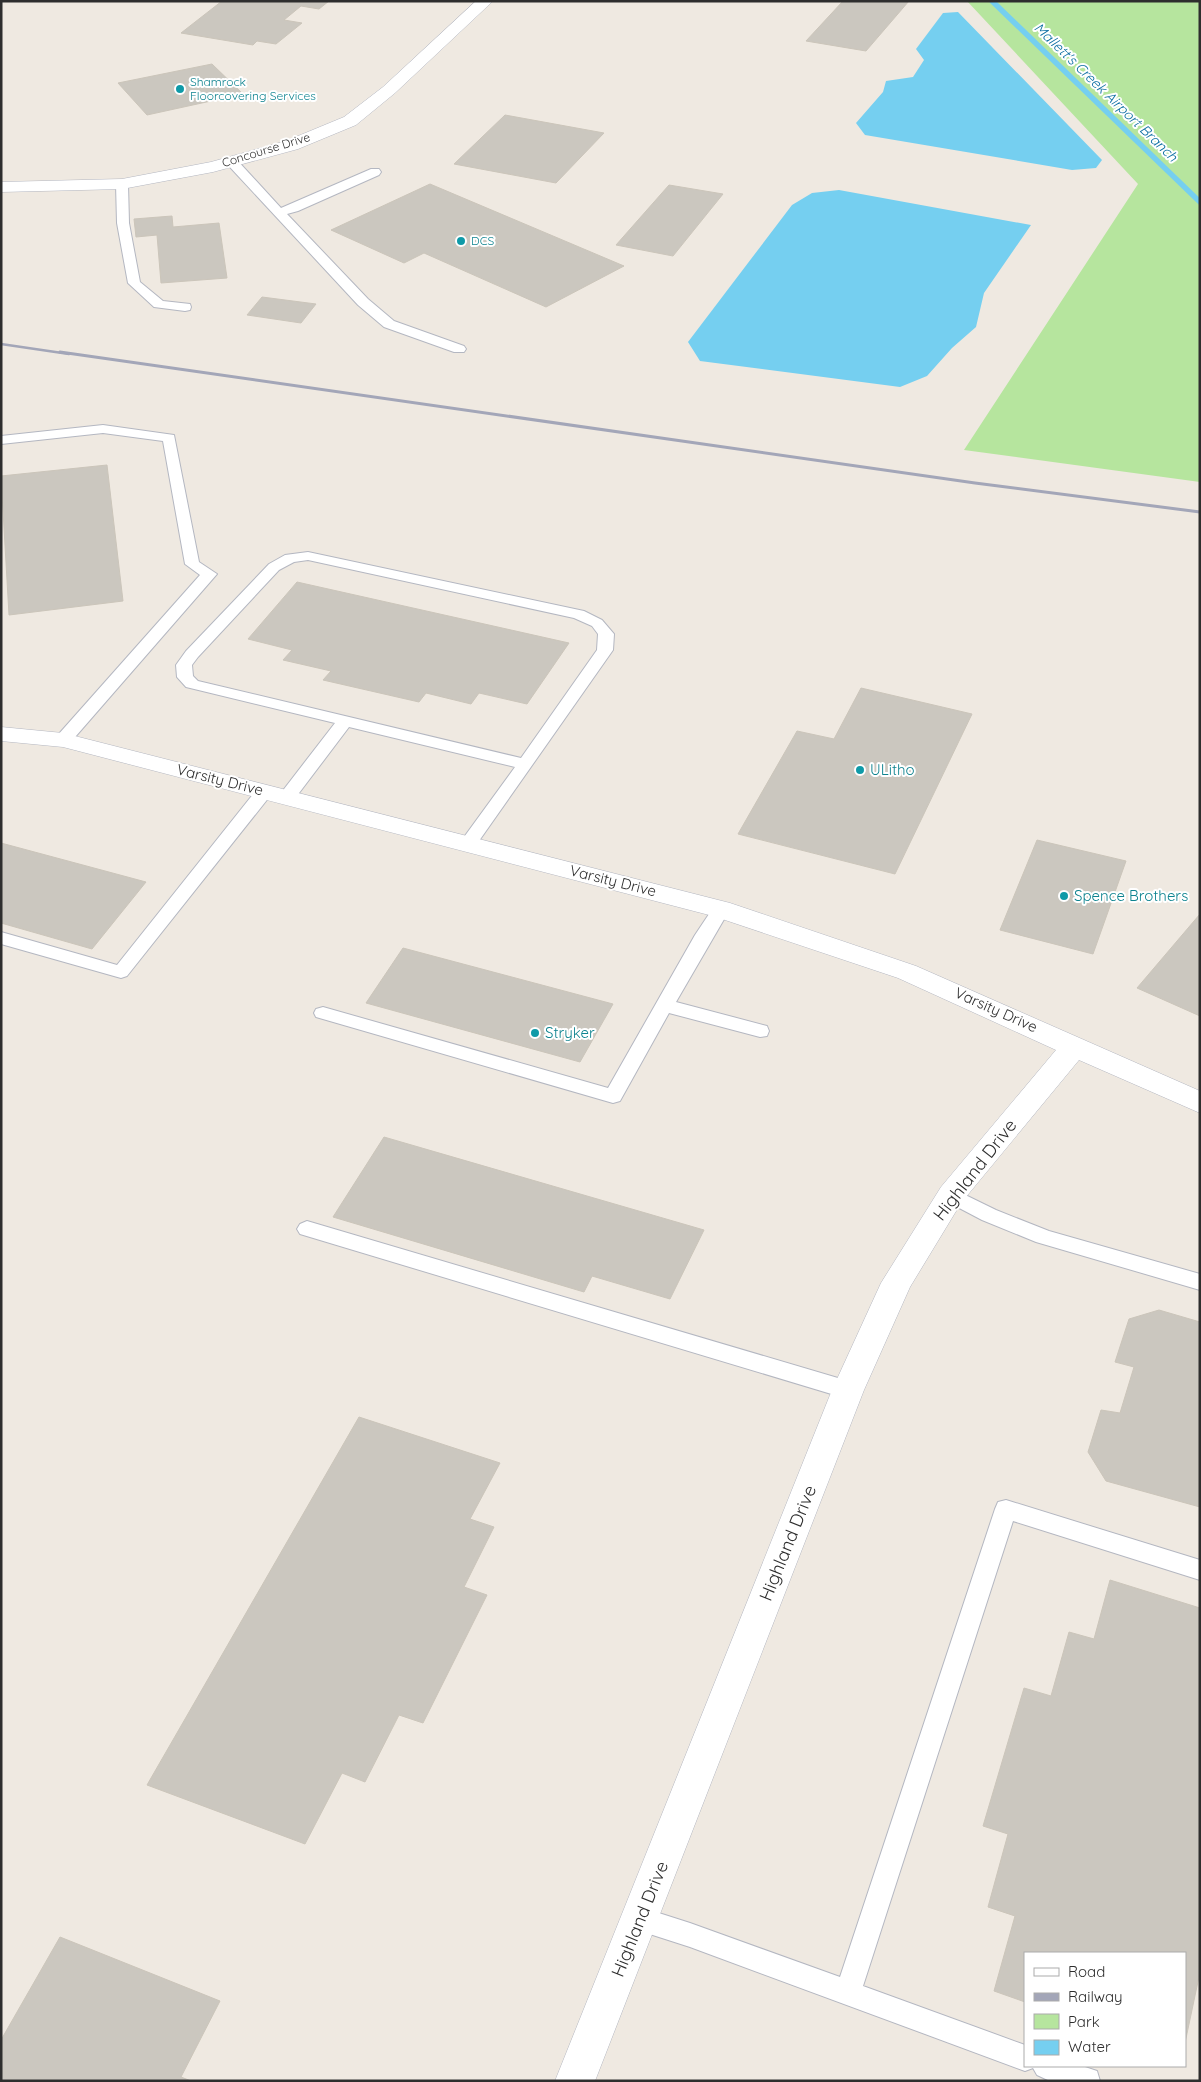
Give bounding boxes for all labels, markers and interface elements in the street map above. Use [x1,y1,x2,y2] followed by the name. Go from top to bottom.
[1030,19,1182,166] water label: Mallett's Creek Airport Branch
[190,74,316,103] place label: Shamrock Floorcovering Services
[174,83,186,95] marker: Shamrock Floorcovering Services
[220,129,312,170] street label: Concourse Drive
[471,233,494,248] place label: DCS
[455,235,467,247] marker: DCS
[175,760,265,799] street label: Varsity Drive
[870,760,915,779] place label: ULitho
[854,764,866,776] marker: ULitho
[568,861,658,900] street label: Varsity Drive
[1074,886,1188,905] place label: Spence Brothers
[1058,890,1070,902] marker: Spence Brothers
[952,983,1041,1036] street label: Varsity Drive
[545,1023,595,1042] place label: Stryker
[529,1027,541,1039] marker: Stryker
[928,1114,1021,1225] street label: Highland Drive
[754,1482,821,1604] street label: Highland Drive
[606,1858,673,1980] street label: Highland Drive
[1024,1952,1186,2067] legend
[1068,1962,1105,1981] text: Road
[1068,1987,1123,2006] text: Railway
[1068,2012,1100,2031] text: Park
[1068,2037,1111,2056] text: Water

